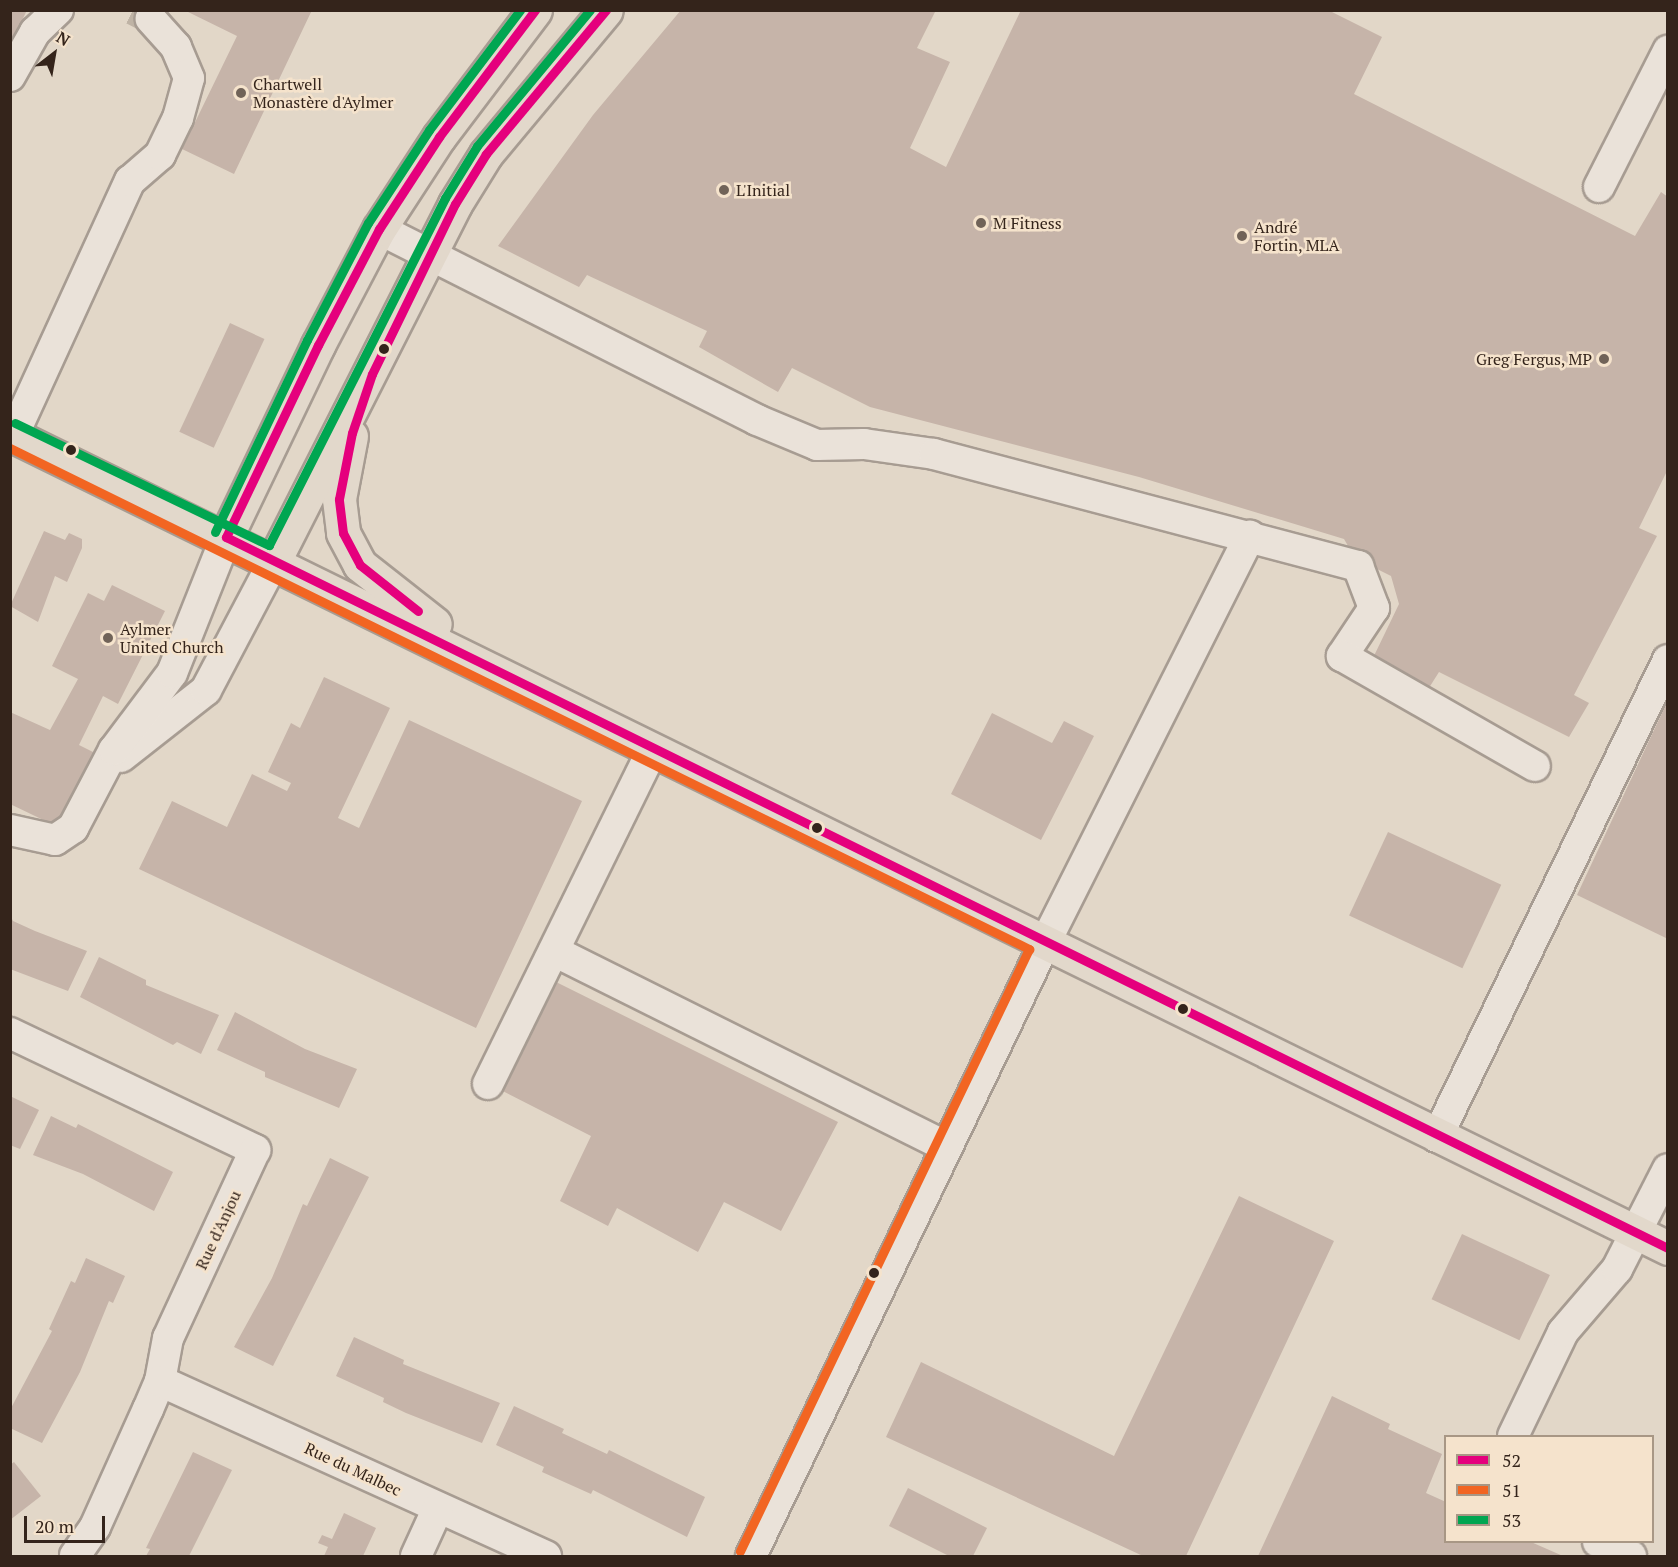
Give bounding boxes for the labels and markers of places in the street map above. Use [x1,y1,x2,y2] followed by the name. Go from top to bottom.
[253,74,393,112] place label: Chartwell Monastère d'Aylmer
[234,86,248,100] marker: Chartwell Monastère d'Aylmer
[736,180,790,200] place label: L'Initial
[717,183,731,197] marker: L'Initial
[993,213,1062,233] place label: M Fitness
[974,216,988,230] marker: M Fitness
[1254,217,1340,255] place label: André Fortin, MLA
[1235,229,1249,243] marker: André Fortin, MLA
[378,343,390,355] unlabelled marker
[1475,349,1592,369] place label: Greg Fergus, MP
[1597,352,1611,366] marker: Greg Fergus, MP
[65,444,77,456] unlabelled marker
[120,619,224,657] place label: Aylmer United Church
[101,631,115,645] marker: Aylmer United Church
[811,822,823,834] unlabelled marker
[1177,1003,1189,1015] unlabelled marker
[868,1267,880,1279] unlabelled marker

